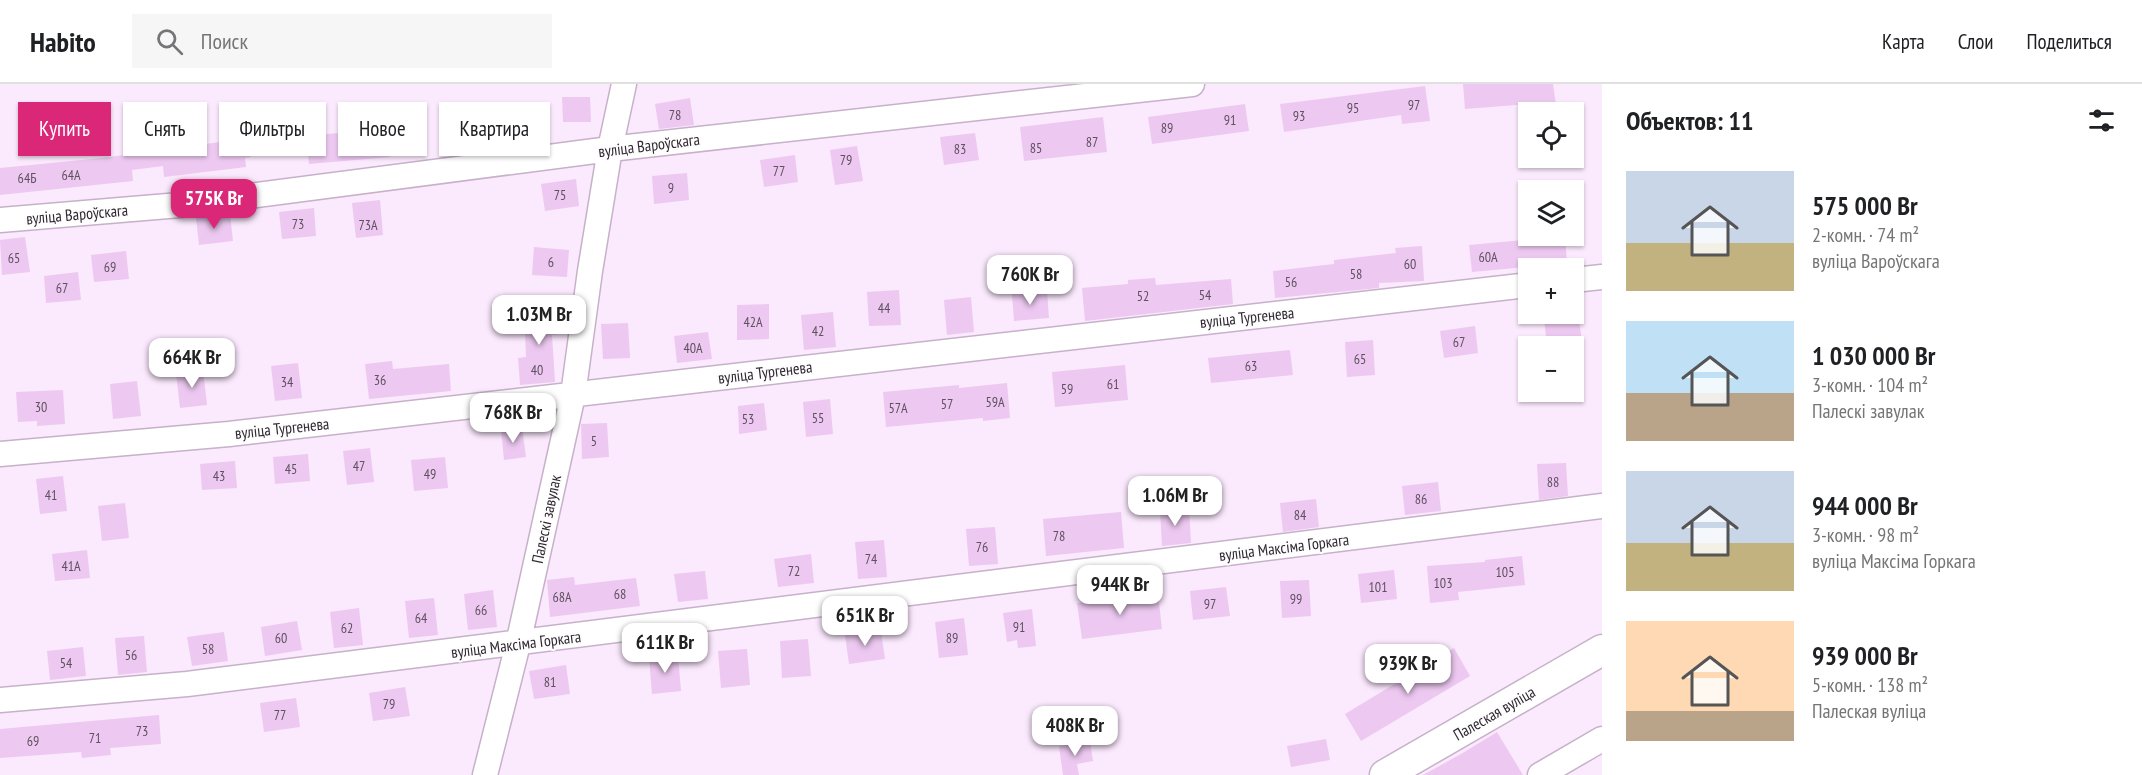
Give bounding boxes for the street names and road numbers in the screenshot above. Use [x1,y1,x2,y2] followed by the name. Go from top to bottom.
[597,129,701,161] street label: вуліца Вароўскага
[25,200,129,228] street label: вуліца Вароўскага
[1199,302,1295,332] street label: вуліца Тургенева
[717,356,813,388] street label: вуліца Тургенева
[234,413,330,443] street label: вуліца Тургенева
[527,472,565,565] street label: Палескі завулак
[1218,529,1350,565] street label: вуліца Максіма Горкага
[450,626,582,662] street label: вуліца Максіма Горкага
[1449,681,1539,745] street label: Палеская вуліца

